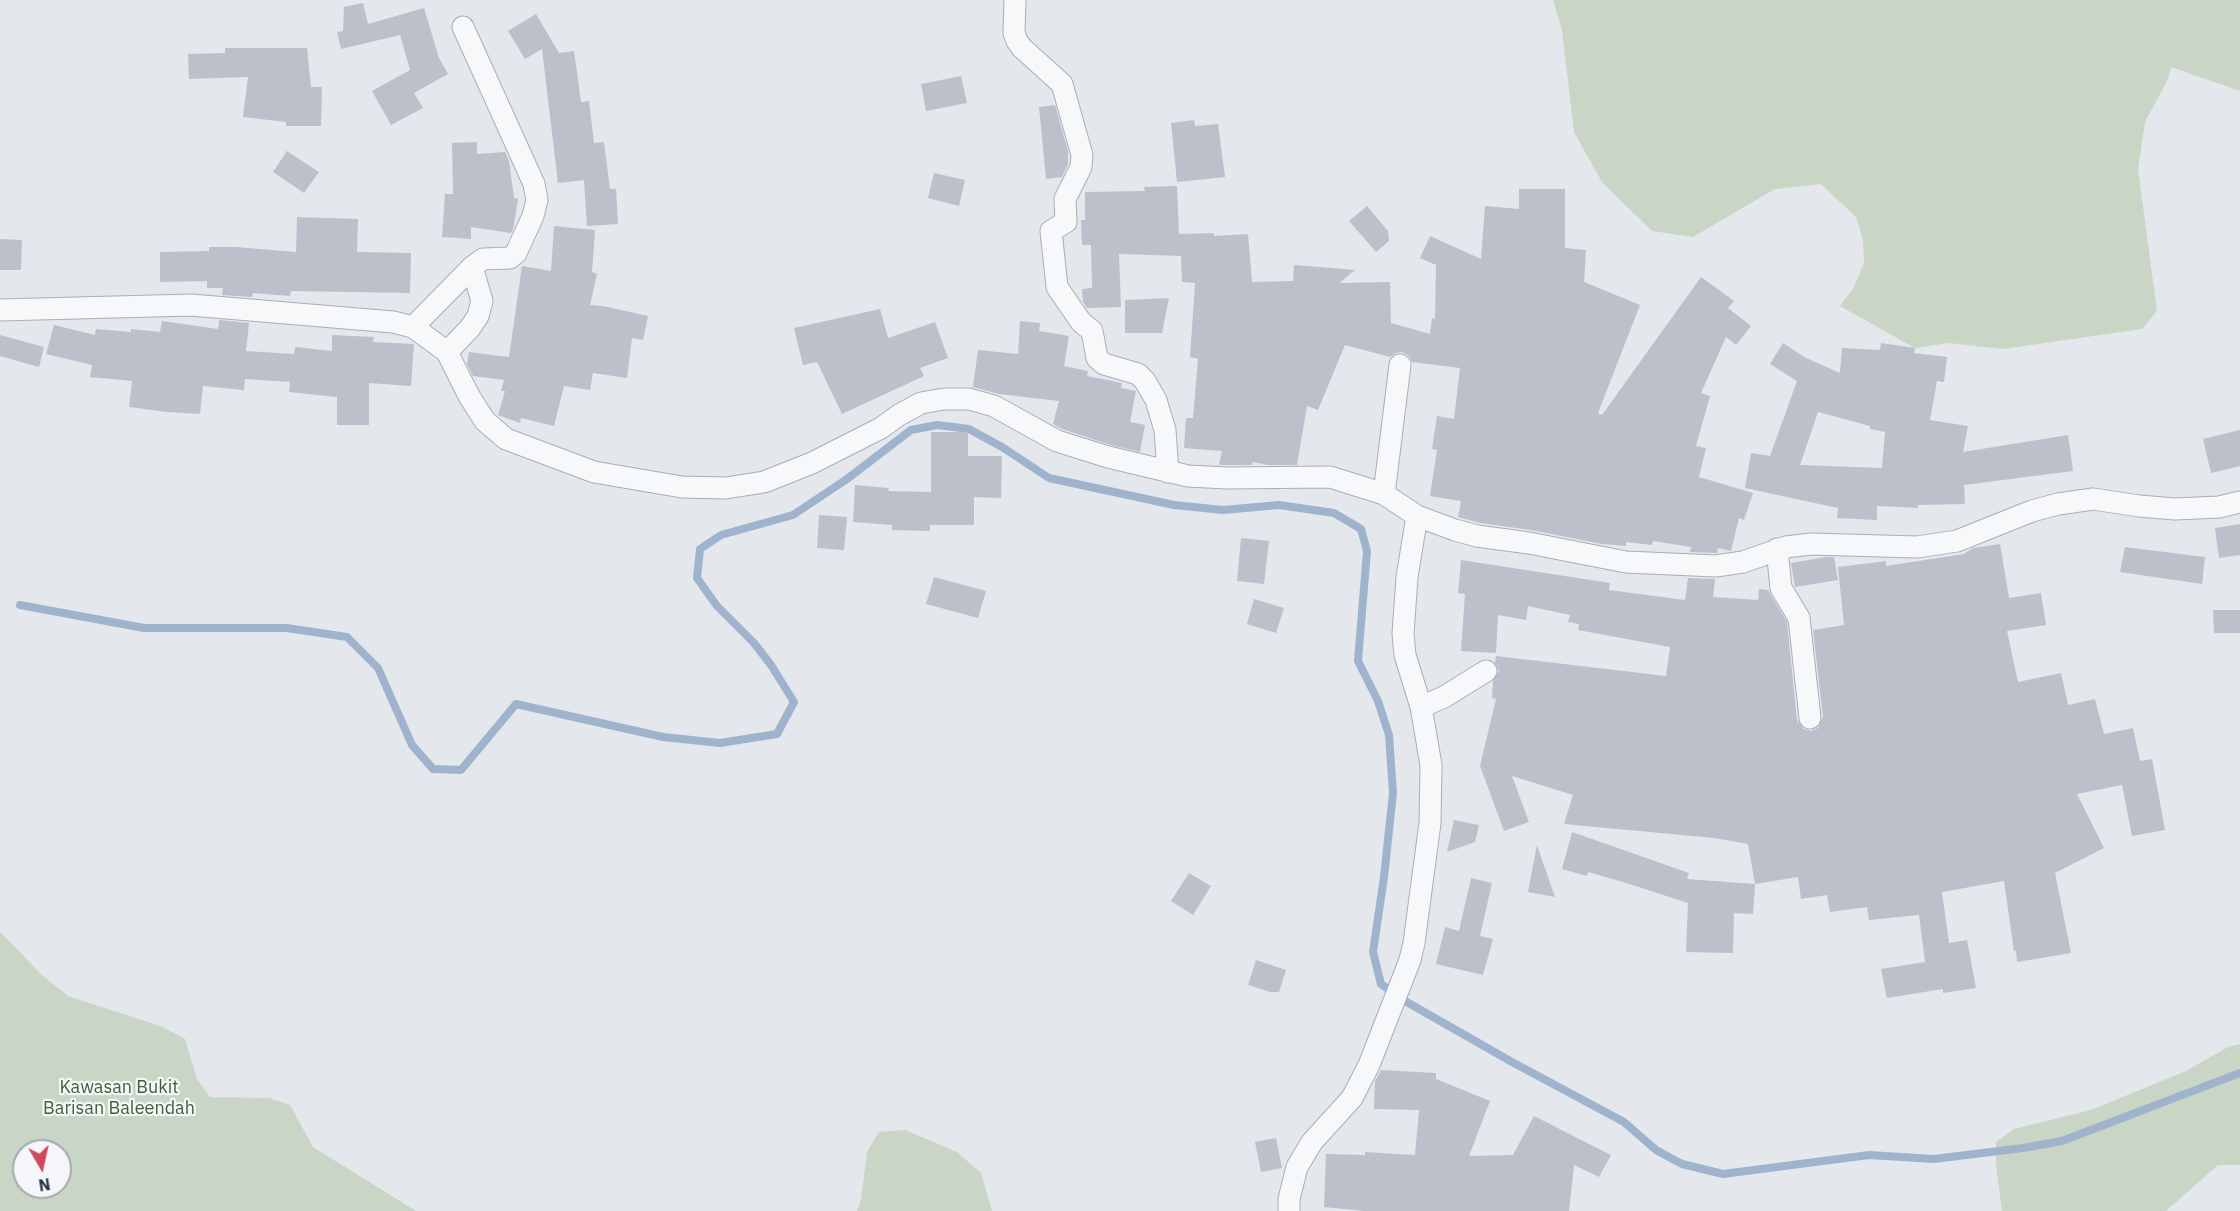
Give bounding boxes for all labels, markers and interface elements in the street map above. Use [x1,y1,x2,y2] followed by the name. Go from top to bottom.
[43,1077,195,1120] park label: Kawasan Bukit Barisan Baleendah
[12,1139,72,1199] north arrow
[37,1174,52,1196] text: N

